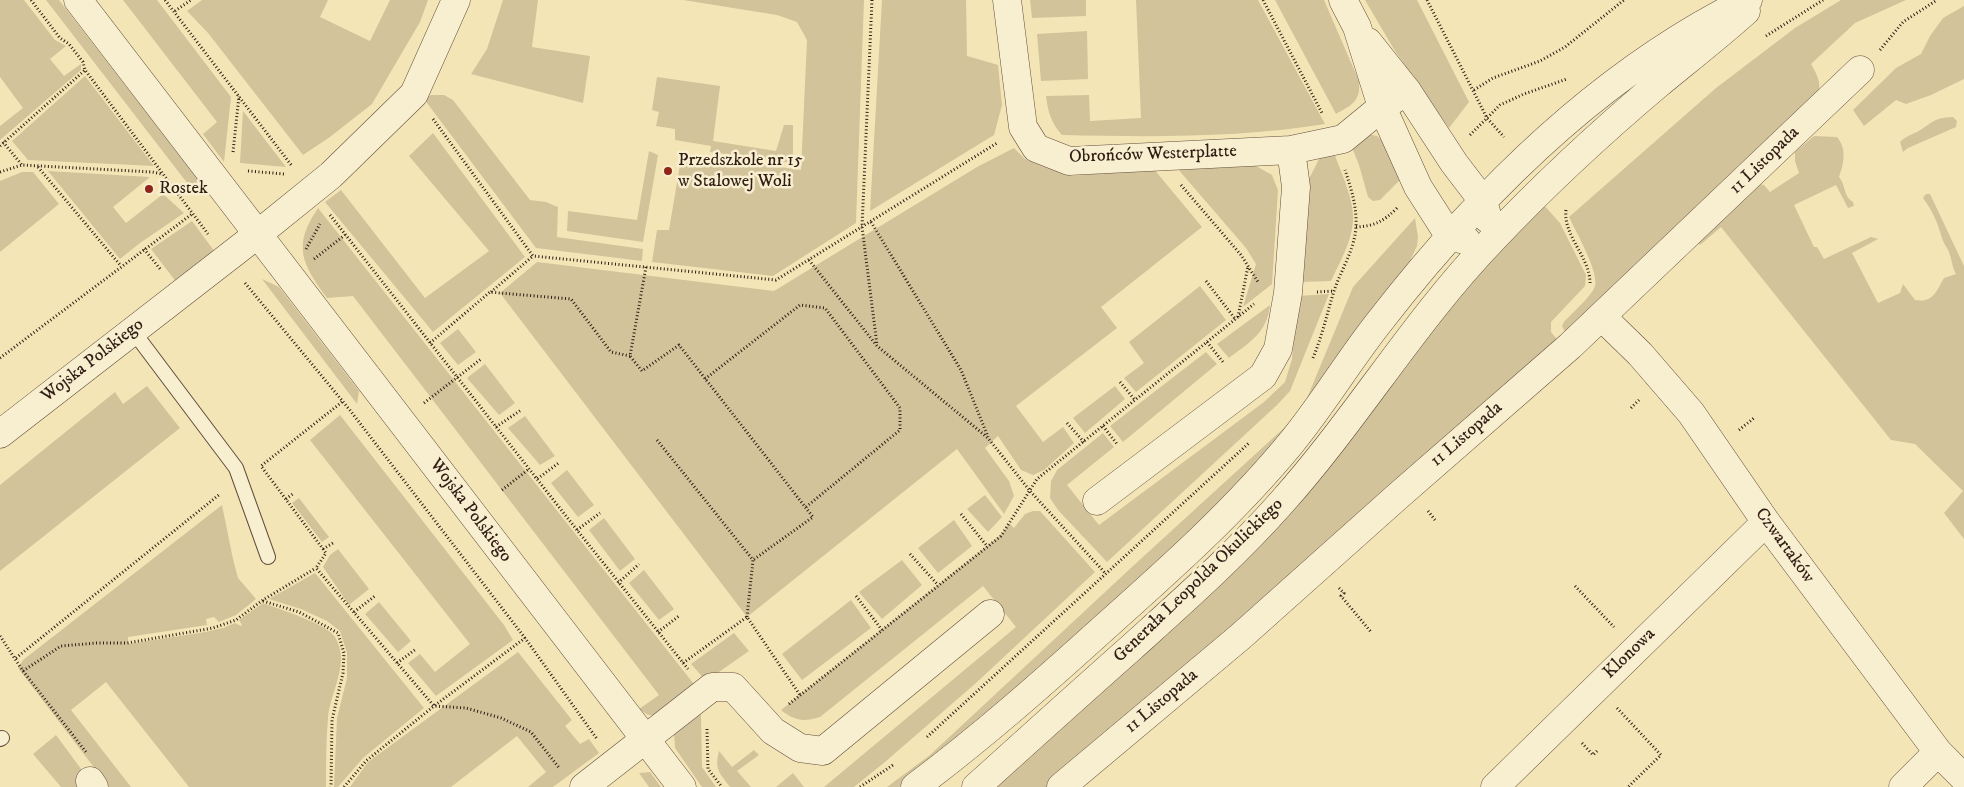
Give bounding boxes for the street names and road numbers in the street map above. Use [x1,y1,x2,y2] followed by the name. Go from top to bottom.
[1726,122,1804,200] street label: 11 Listopada
[1069,141,1237,169] street label: Obrońców Westerplatte
[38,314,148,408] street label: Wojska Polskiego
[1427,398,1507,472] street label: 11 Listopada
[424,455,516,567] street label: Wojska Polskiego
[1110,494,1288,668] street label: Generała Leopolda Okulickiego
[1749,504,1819,588] street label: Czwartaków
[1599,624,1661,684] street label: Klonowa
[1121,665,1203,739] street label: 11 Listopada

